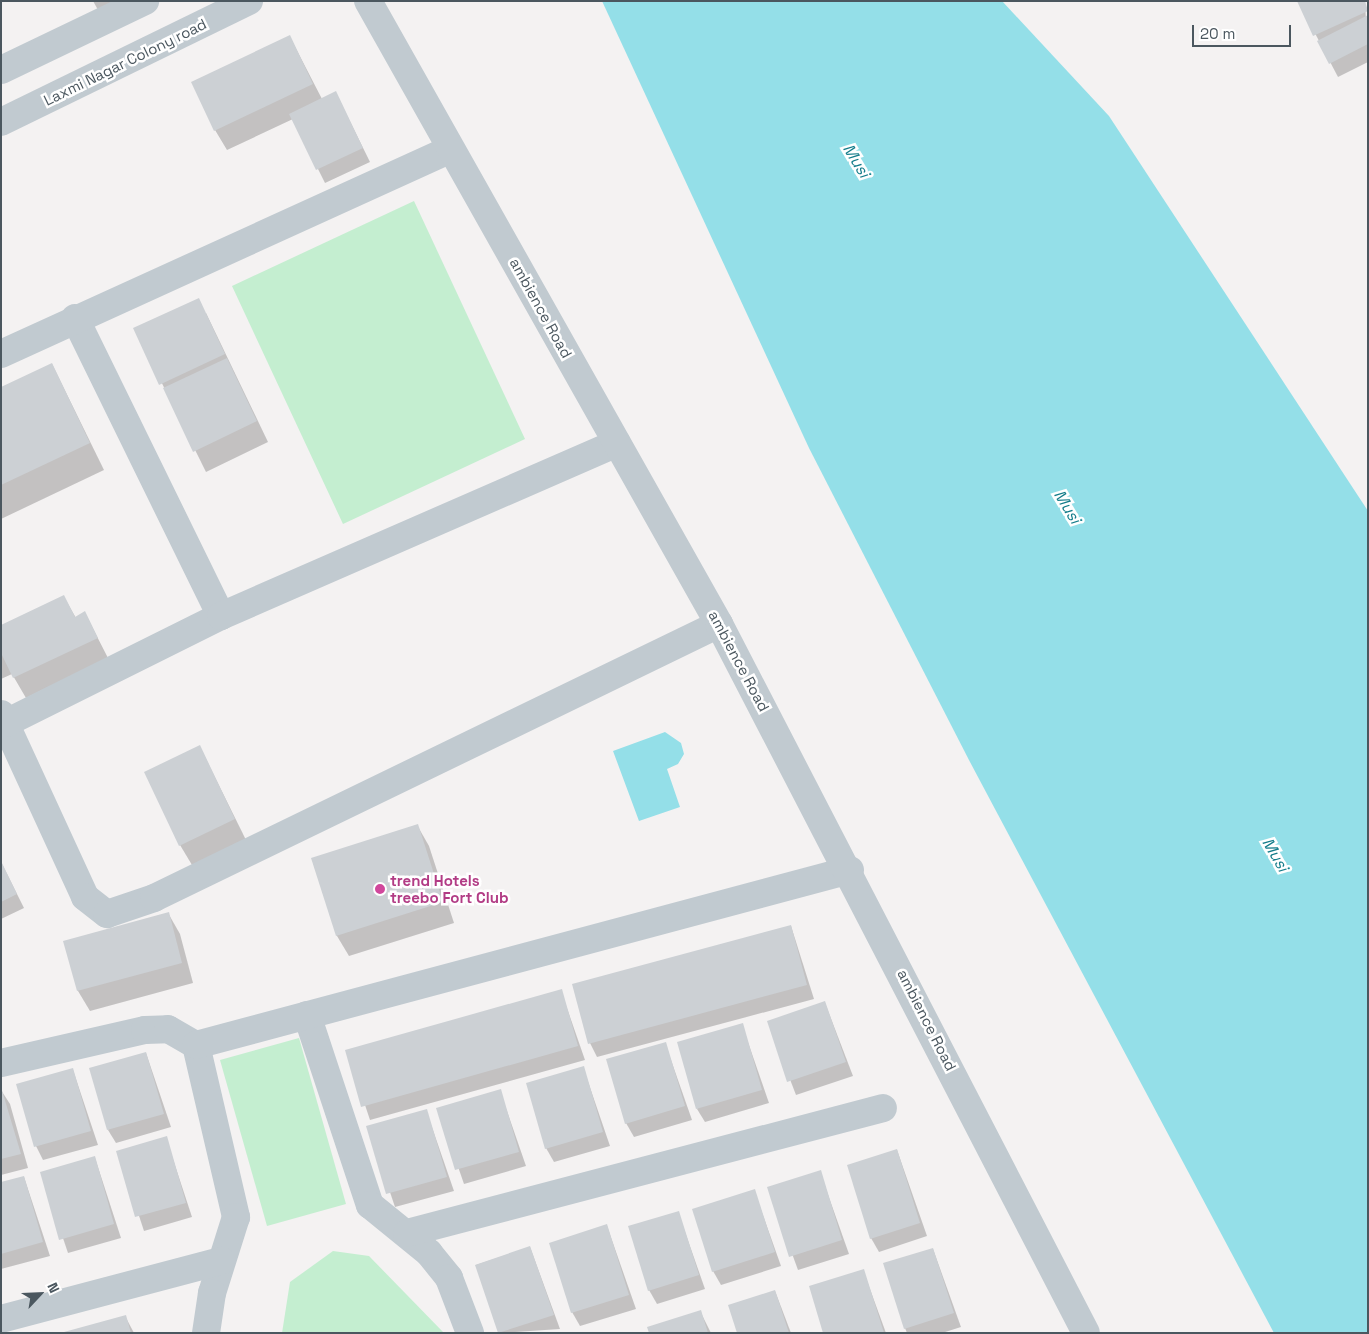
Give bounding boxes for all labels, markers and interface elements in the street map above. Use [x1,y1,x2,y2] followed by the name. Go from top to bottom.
[41,15,209,109] street label: Laxmi Nagar Colony road
[1194,15,1293,47] scale bar
[1200,24,1235,43] text: 20 m
[839,141,873,181] water label: Musi
[506,255,576,361] street label: ambience Road
[1050,487,1084,527] water label: Musi
[705,608,773,714] street label: ambience Road
[1258,835,1292,875] water label: Musi
[390,871,509,906] place label: trend Hotels treebo Fort Club
[374,883,386,895] marker: trend Hotels treebo Fort Club
[894,966,960,1074] street label: ambience Road
[15,1269,65,1319] north arrow
[43,1280,64,1296] text: N

